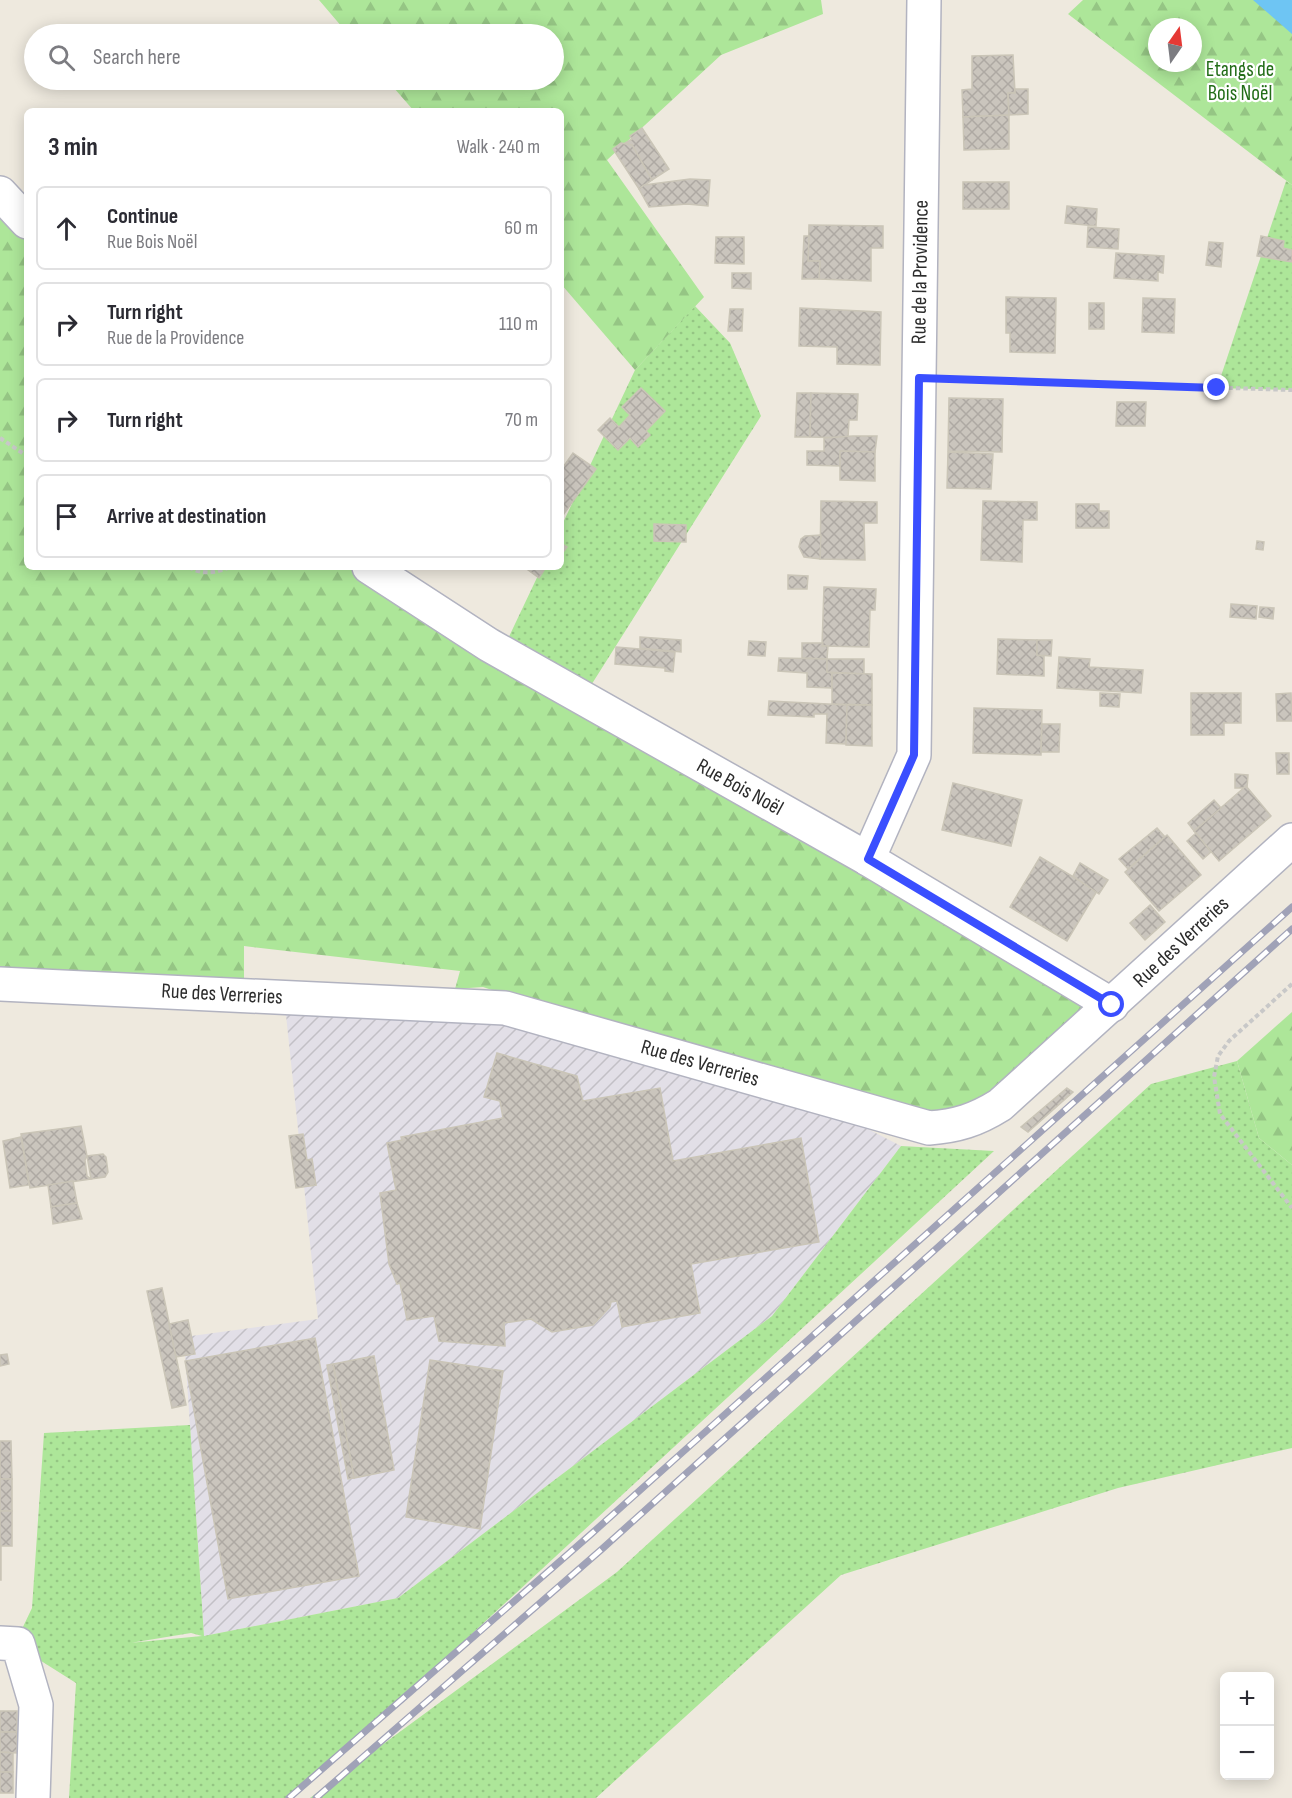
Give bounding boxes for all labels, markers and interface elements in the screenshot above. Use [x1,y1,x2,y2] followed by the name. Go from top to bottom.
[1148,18,1202,72] north arrow
[24,24,564,90] search box
[45,41,78,74] icon: search
[93,44,180,71] text: Search here
[1206,57,1274,106] park label: Etangs de Bois Noël
[48,132,98,163] text: 3 min
[457,135,540,159] text: Walk · 240 m
[906,200,934,344] street label: Rue de la Providence
[107,203,178,230] text: Continue
[50,212,83,245] icon: ahead
[504,216,538,240] text: 60 m
[107,230,197,254] text: Rue Bois Noël
[107,299,183,326] text: Turn right
[50,308,83,341] icon: right
[499,312,538,336] text: 110 m
[107,326,244,350] text: Rue de la Providence
[1203,374,1229,400] route end
[50,404,83,437] icon: right
[107,407,183,434] text: Turn right
[505,408,538,432] text: 70 m
[50,500,83,533] icon: arrive
[107,503,266,530] text: Arrive at destination
[692,753,788,821] street label: Rue Bois Noël
[1128,891,1234,993] street label: Rue des Verreries
[161,978,283,1010] street label: Rue des Verreries
[1098,991,1124,1017] route start
[638,1034,762,1092] street label: Rue des Verreries
[1220,1672,1274,1780] map controls
[1220,1672,1274,1726] button: +
[1220,1726,1274,1780] button: −

